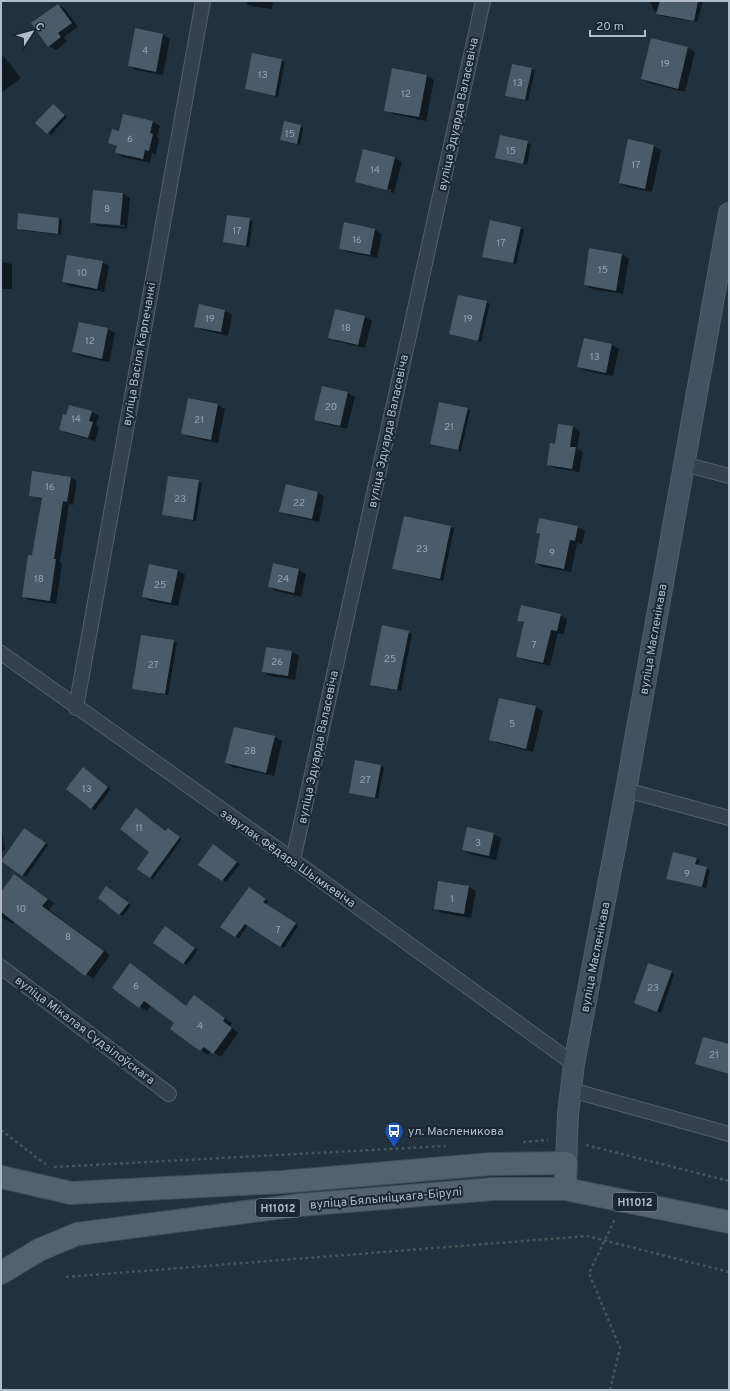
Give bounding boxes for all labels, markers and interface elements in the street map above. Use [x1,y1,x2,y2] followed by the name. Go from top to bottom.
[12,12,52,52] north arrow
[590,12,645,38] scale bar
[596,19,624,35] text: 20 m
[32,20,47,34] text: С
[435,36,483,192] street label: вуліца Эдуарда Валасевіча
[142,45,148,58] house number: 4
[660,58,670,71] house number: 19
[258,69,268,82] house number: 13
[513,77,523,90] house number: 13
[401,88,411,101] house number: 12
[285,128,295,141] house number: 15
[127,133,133,146] house number: 6
[506,145,516,158] house number: 15
[632,159,640,172] house number: 17
[370,164,380,177] house number: 14
[104,203,110,216] house number: 8
[233,225,241,238] house number: 17
[352,234,362,247] house number: 16
[497,237,505,250] house number: 17
[598,264,608,277] house number: 15
[77,267,87,280] house number: 10
[119,281,160,427] street label: вуліца Васіля Карпечанкі
[205,313,215,326] house number: 19
[463,313,473,326] house number: 19
[341,322,351,335] house number: 18
[85,335,95,348] house number: 12
[590,351,600,364] house number: 13
[365,353,413,509] street label: вуліца Эдуарда Валасевіча
[325,401,337,414] house number: 20
[71,413,81,426] house number: 14
[194,414,204,427] house number: 21
[444,421,454,434] house number: 21
[45,481,55,494] house number: 16
[174,493,186,506] house number: 23
[293,497,305,510] house number: 22
[416,543,428,556] house number: 23
[549,547,555,560] house number: 9
[34,573,44,586] house number: 18
[277,573,289,586] house number: 24
[154,579,166,592] house number: 25
[636,583,672,696] street label: вуліца Масленікава
[531,639,537,652] house number: 7
[384,653,396,666] house number: 25
[271,656,283,669] house number: 26
[147,659,159,672] house number: 27
[295,669,343,825] street label: вуліца Эдуарда Валасевіча
[509,718,515,731] house number: 5
[244,745,256,758] house number: 28
[359,774,371,787] house number: 27
[82,783,92,796] house number: 13
[216,806,358,912] street label: завулак Фёдара Шымкевіча
[135,822,143,835] house number: 11
[475,837,481,850] house number: 3
[684,868,690,881] house number: 9
[450,893,454,906] house number: 1
[577,901,615,1014] street label: вуліца Масленікава
[16,903,26,916] house number: 10
[275,924,281,937] house number: 7
[65,931,71,944] house number: 8
[11,973,158,1089] street label: вуліца Мікалая Судзілоўскага
[133,980,139,993] house number: 6
[647,982,659,995] house number: 23
[197,1020,203,1033] house number: 4
[709,1049,719,1062] house number: 21
[383,1120,405,1148] bus stop icon: ул. Масленикова
[408,1124,504,1140] place label: ул. Масленикова
[309,1184,463,1214] street label: вуліца Бялыніцкага-Бірулі
[613,1193,657,1211] road number: Н11012
[256,1199,300,1217] road number: Н11012

